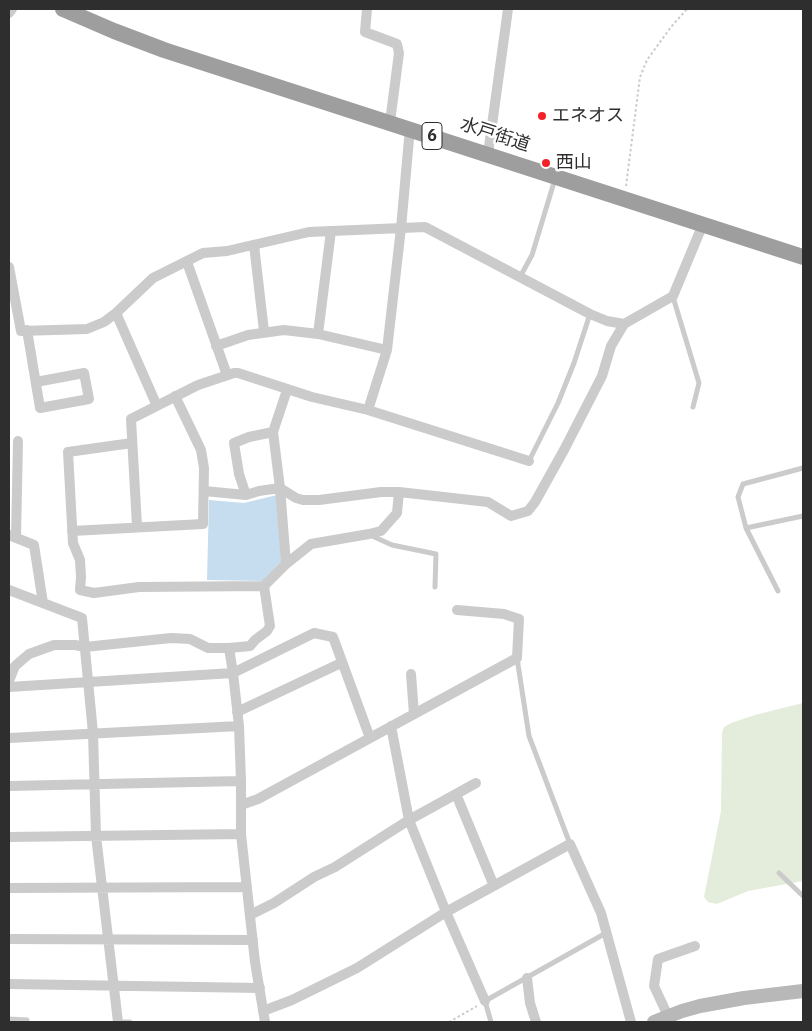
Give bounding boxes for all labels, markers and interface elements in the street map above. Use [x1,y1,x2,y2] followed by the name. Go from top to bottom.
[552,105,624,127] place label: エネオス
[536,110,548,122] marker: エネオス
[457,114,533,156] street label: 水戸街道
[422,122,442,150] road number: 6
[556,152,592,174] place label: 西山
[540,157,552,169] marker: 西山

